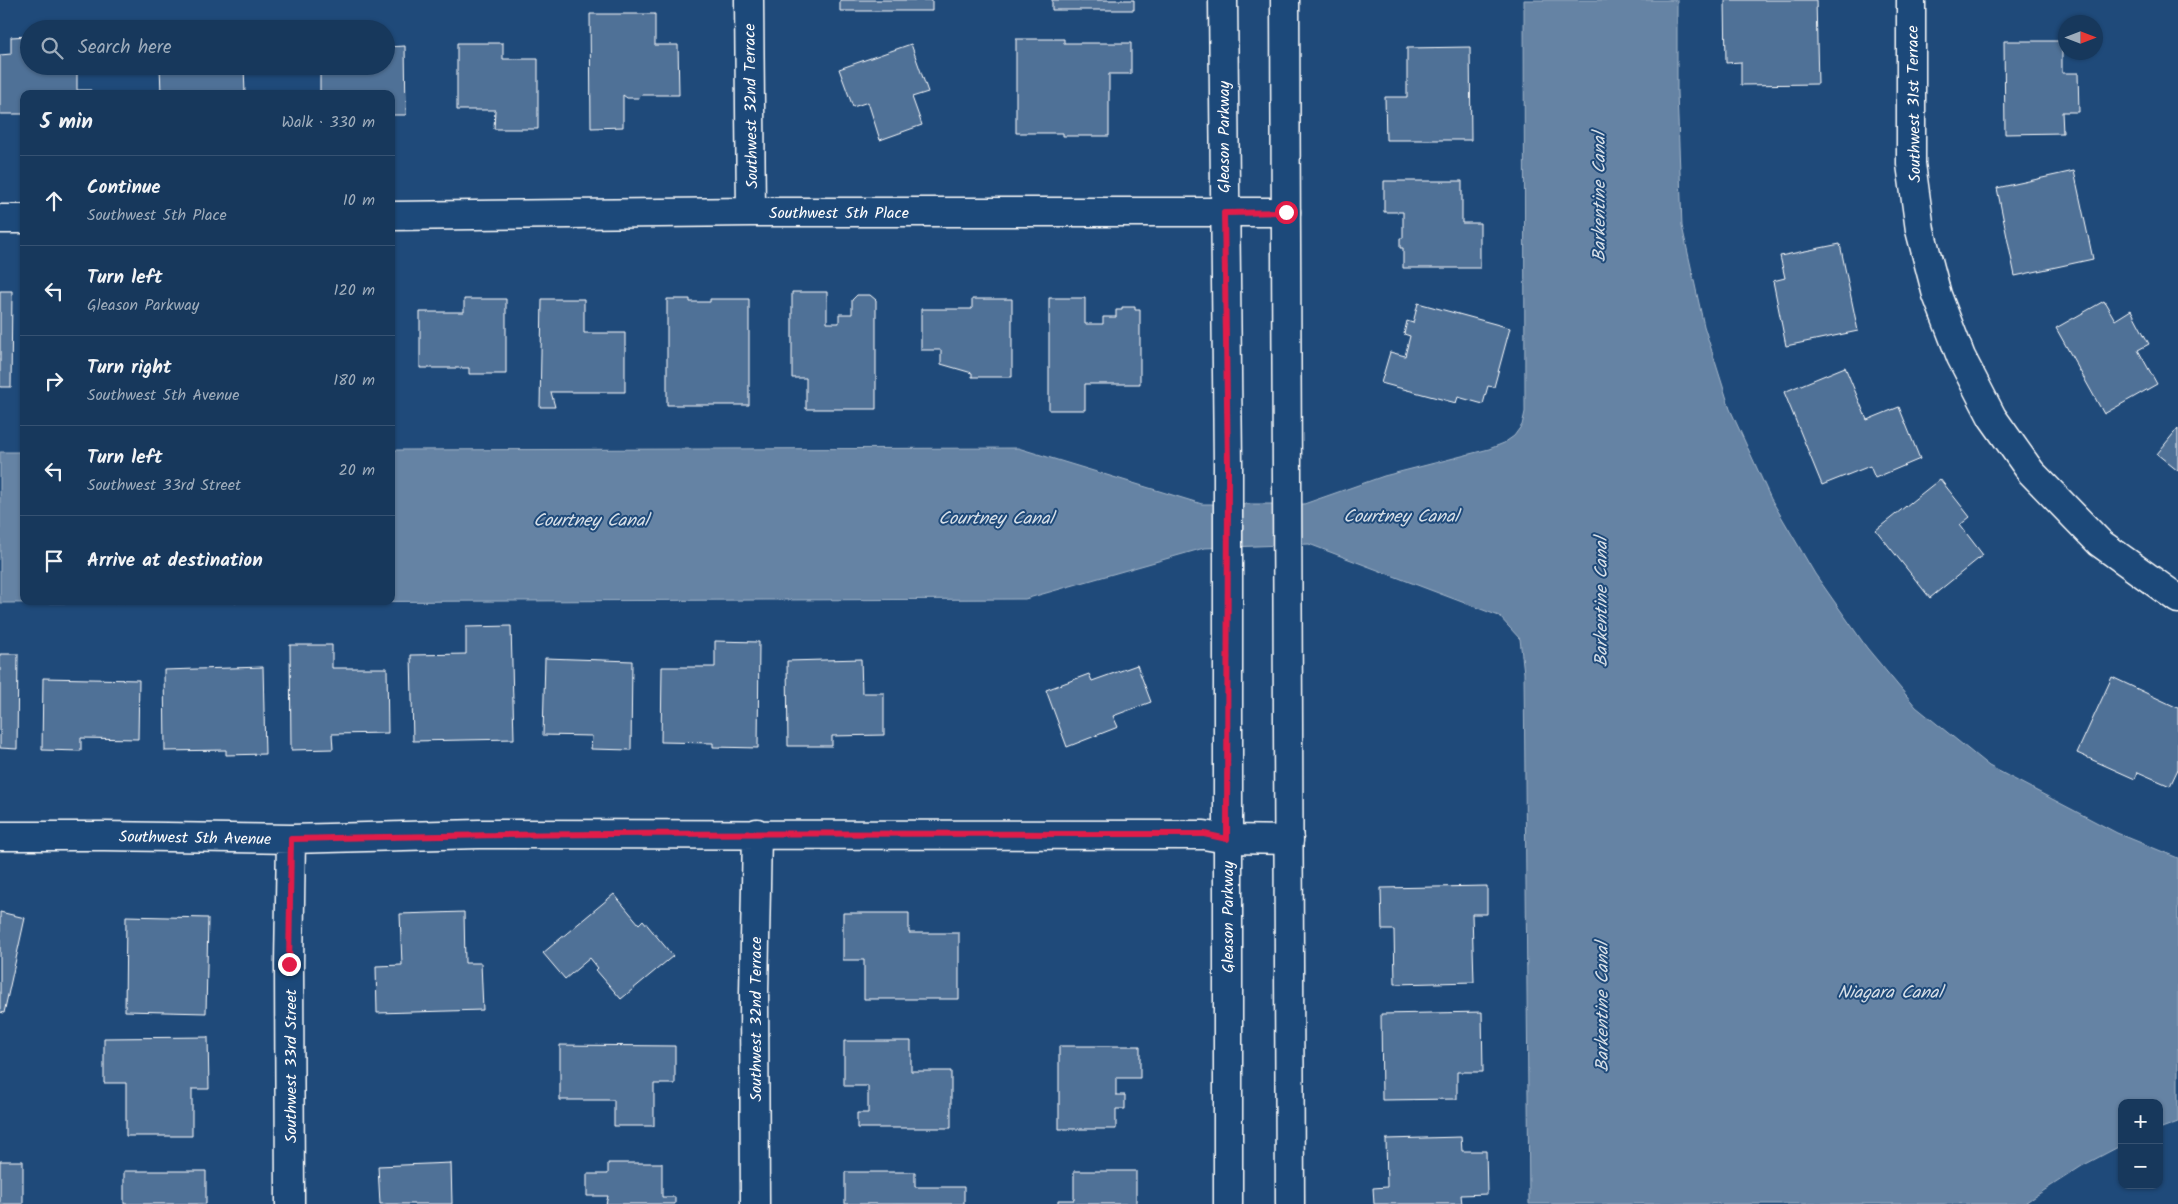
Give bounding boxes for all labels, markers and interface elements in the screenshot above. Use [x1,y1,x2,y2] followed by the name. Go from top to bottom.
[2058,15,2103,60] north arrow
[20,20,395,75] search box
[738,23,765,189] street label: Southwest 32nd Terrace
[1901,25,1928,183] street label: Southwest 31st Terrace
[78,33,172,63] text: Search here
[38,34,66,62] icon: search
[1212,80,1237,193] street label: Gleason Parkway
[40,106,93,139] text: 5 min
[282,110,375,135] text: Walk · 330 m
[1586,128,1615,262] water label: Barkentine Canal
[87,173,160,203] text: Continue
[40,187,68,215] icon: ahead
[343,188,375,213] text: 10 m
[769,201,909,226] street label: Southwest 5th Place
[1275,201,1298,224] route start
[87,203,227,228] text: Southwest 5th Place
[87,263,162,293] text: Turn left
[40,277,68,305] icon: left
[334,278,375,303] text: 120 m
[87,293,199,318] text: Gleason Parkway
[87,353,172,383] text: Turn right
[40,367,68,395] icon: right
[333,368,375,393] text: 180 m
[87,383,239,408] text: Southwest 5th Avenue
[87,443,162,473] text: Turn left
[40,457,68,485] icon: left
[339,458,375,483] text: 20 m
[87,473,241,498] text: Southwest 33rd Street
[1343,503,1462,532] water label: Courtney Canal
[938,505,1057,534] water label: Courtney Canal
[533,507,652,536] water label: Courtney Canal
[1588,533,1617,667] water label: Barkentine Canal
[87,546,263,576] text: Arrive at destination
[40,547,68,575] icon: arrive
[119,825,271,852] street label: Southwest 5th Avenue
[1216,860,1241,973] street label: Gleason Parkway
[744,936,769,1102] street label: Southwest 32nd Terrace
[1589,938,1618,1072] water label: Barkentine Canal
[278,953,301,976] route end
[1837,979,1946,1008] water label: Niagara Canal
[279,988,304,1143] street label: Southwest 33rd Street
[2118,1099,2163,1189] map controls
[2118,1099,2163,1144] button: +
[2118,1144,2163,1189] button: −

